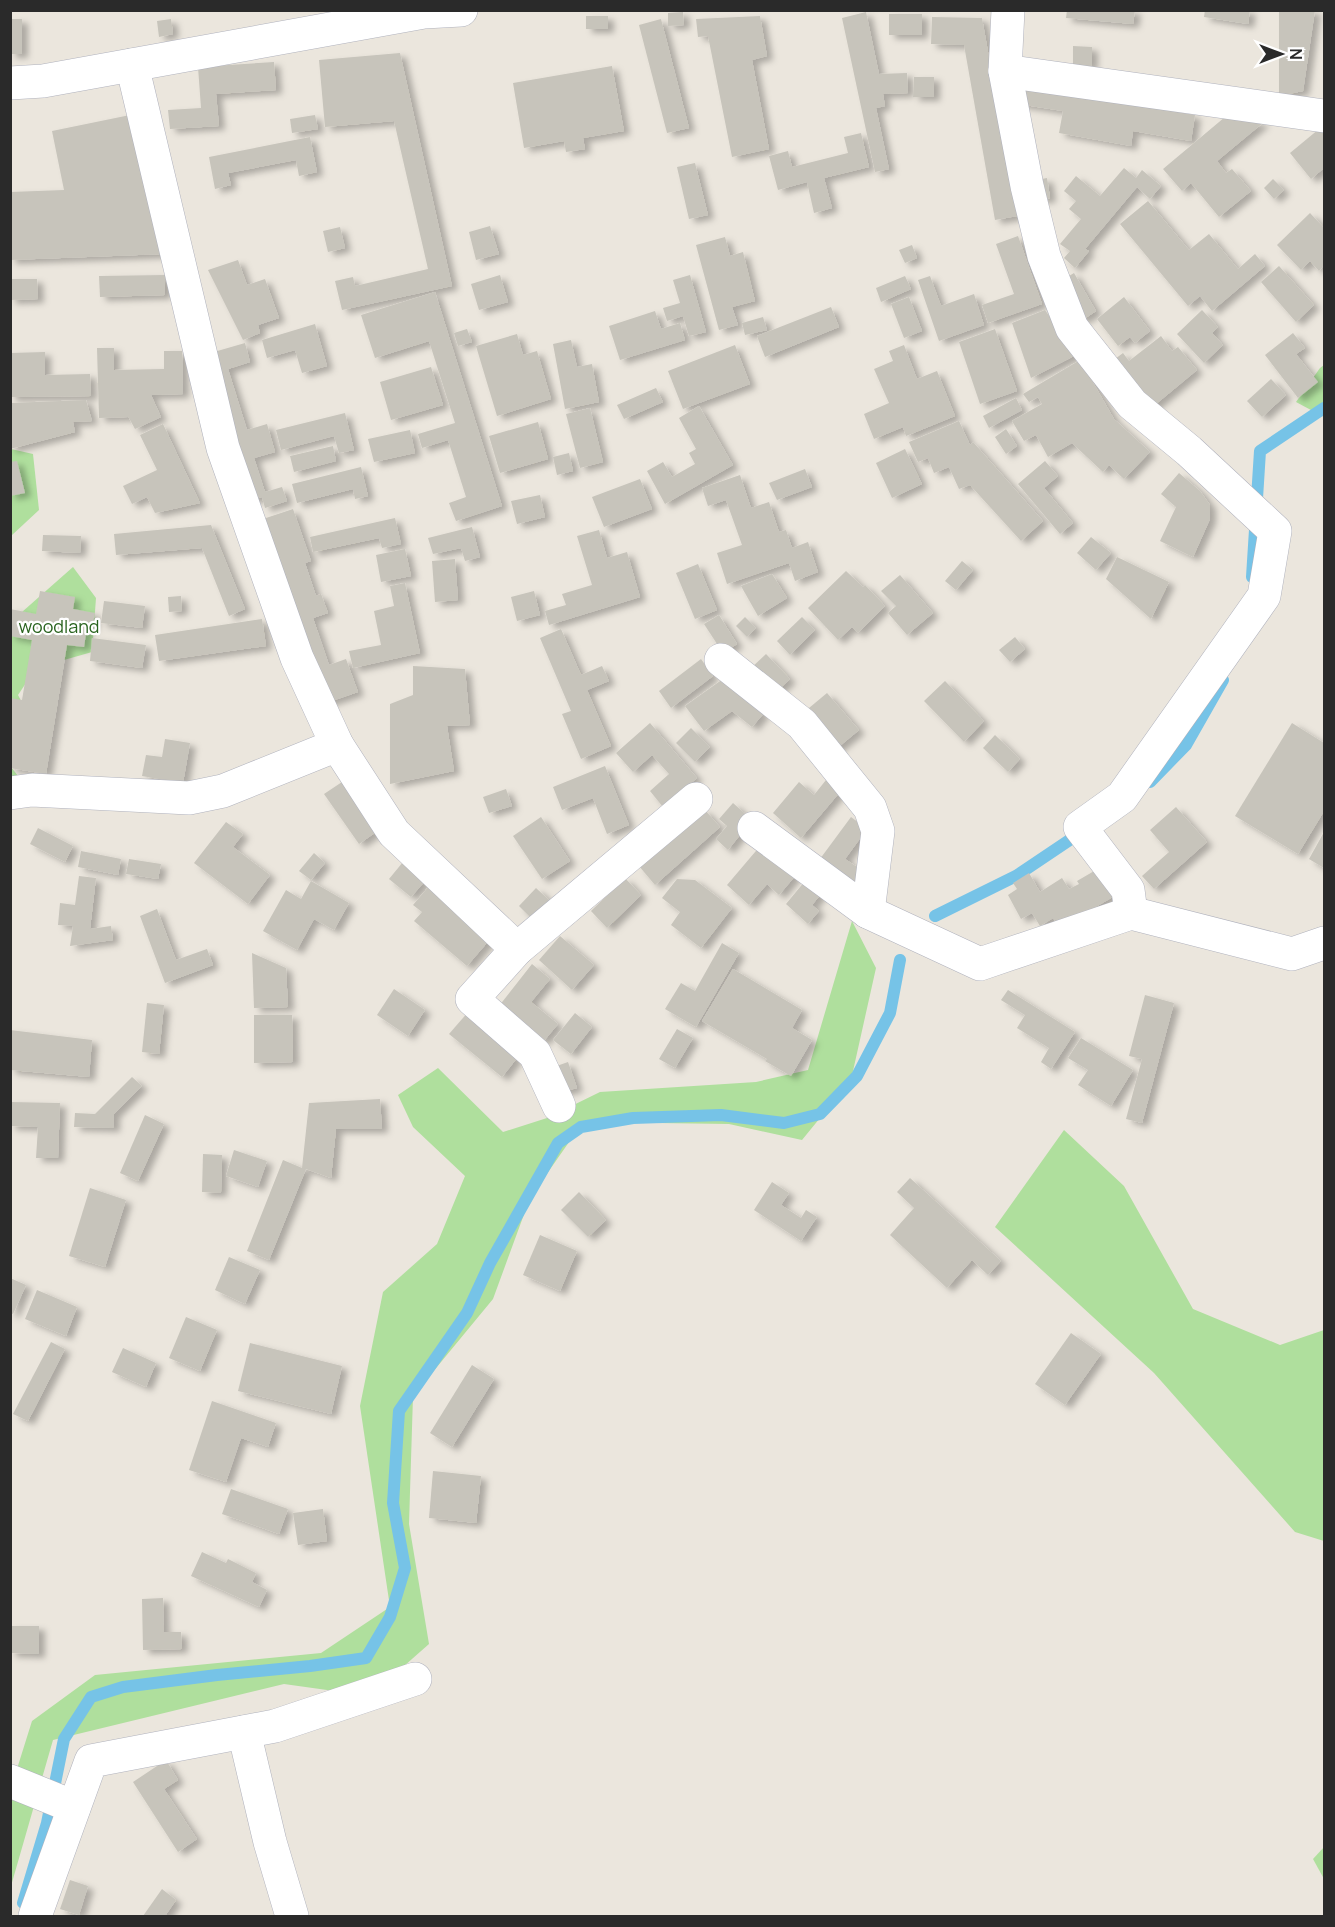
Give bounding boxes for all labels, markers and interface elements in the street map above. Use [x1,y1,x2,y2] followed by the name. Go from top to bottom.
[1251,24,1311,84] north arrow
[1285,48,1307,60] text: N
[19,614,99,638] park label: woodland

